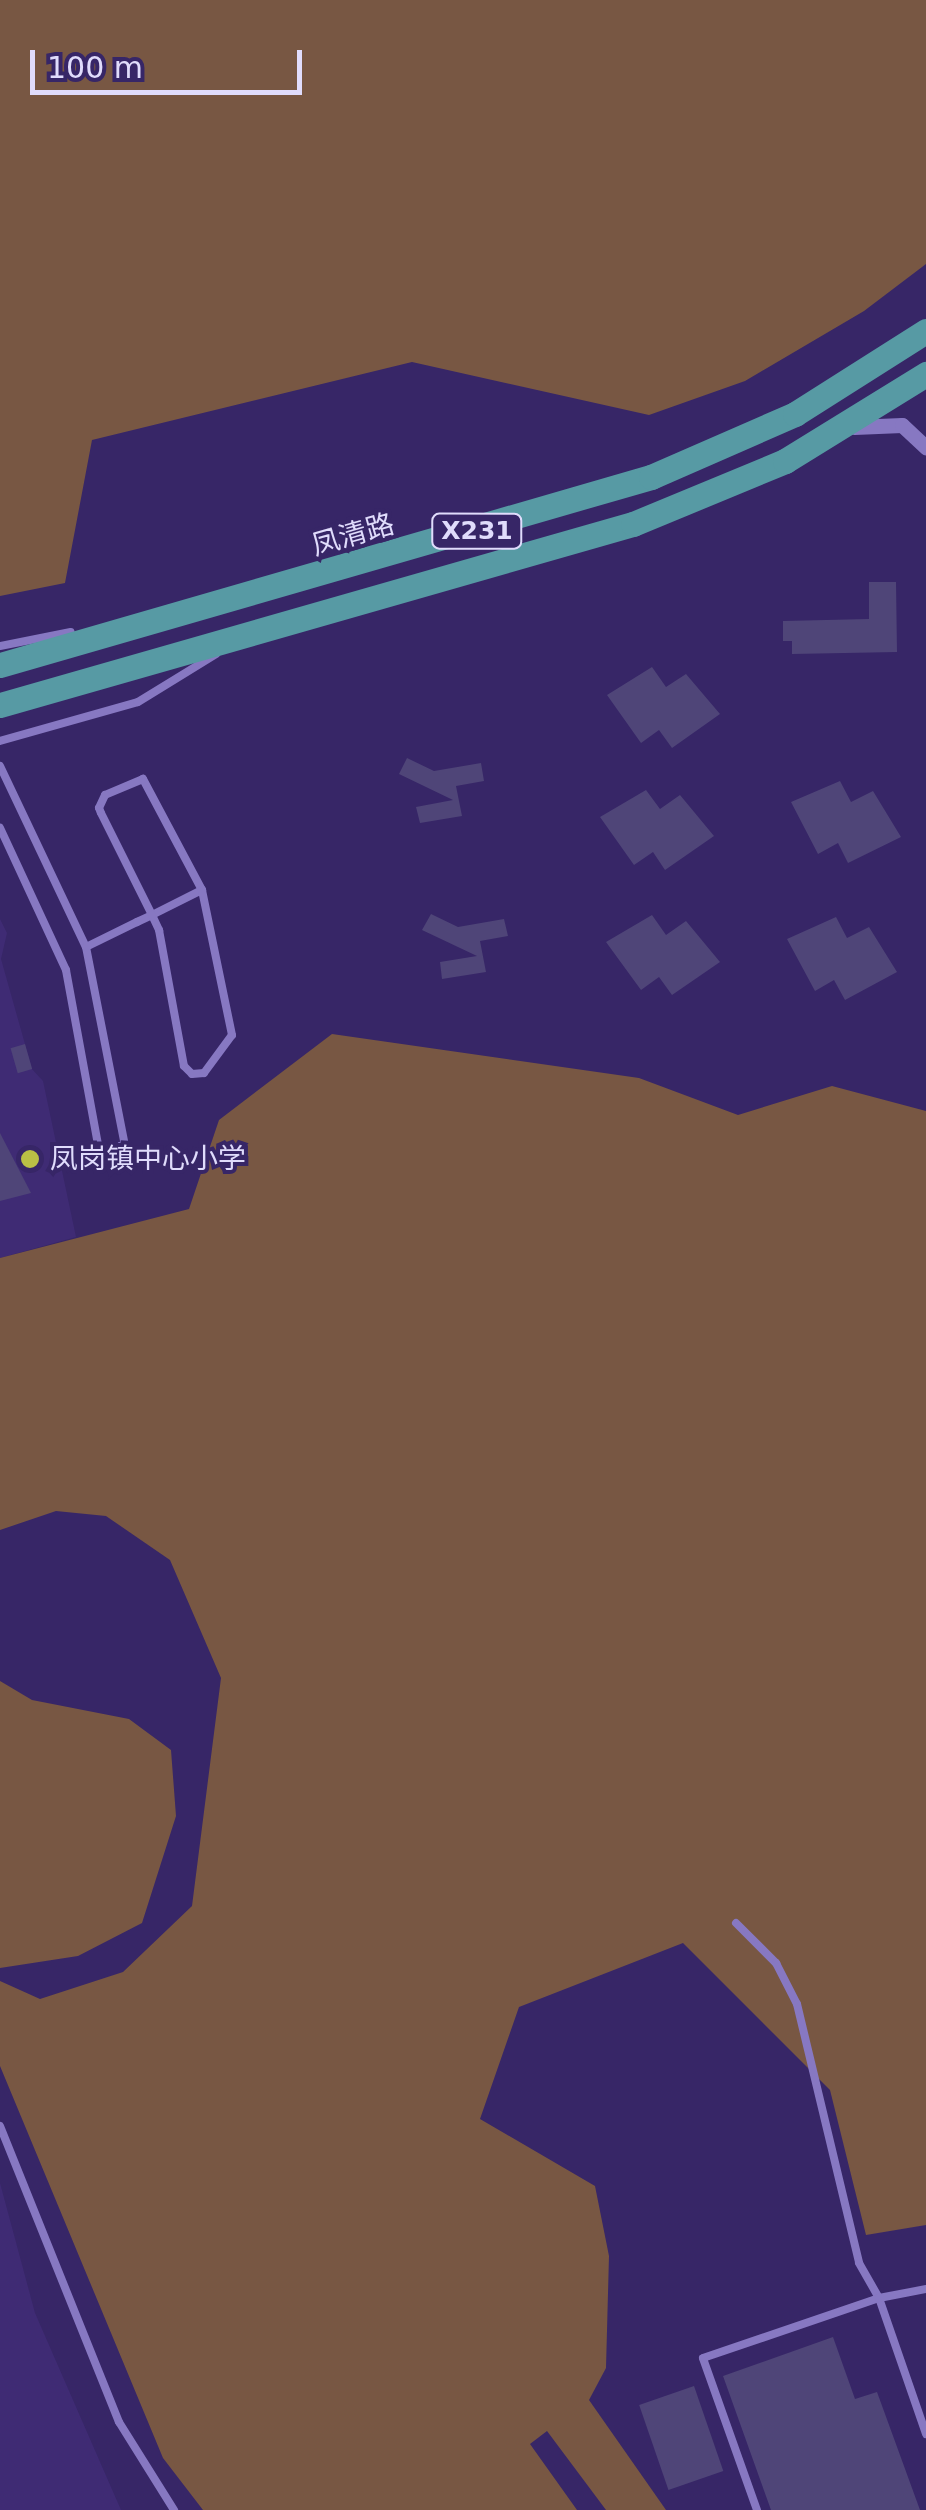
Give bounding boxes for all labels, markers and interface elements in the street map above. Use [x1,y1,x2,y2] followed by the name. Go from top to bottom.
[35,30,308,92] scale bar
[47,50,143,85] text: 100 m
[308,507,398,563] street label: 凤清路
[430,511,524,551] road number: X231
[50,1142,246,1176] place label: 凤岗镇中心小学
[19,1148,41,1170] marker: 凤岗镇中心小学

